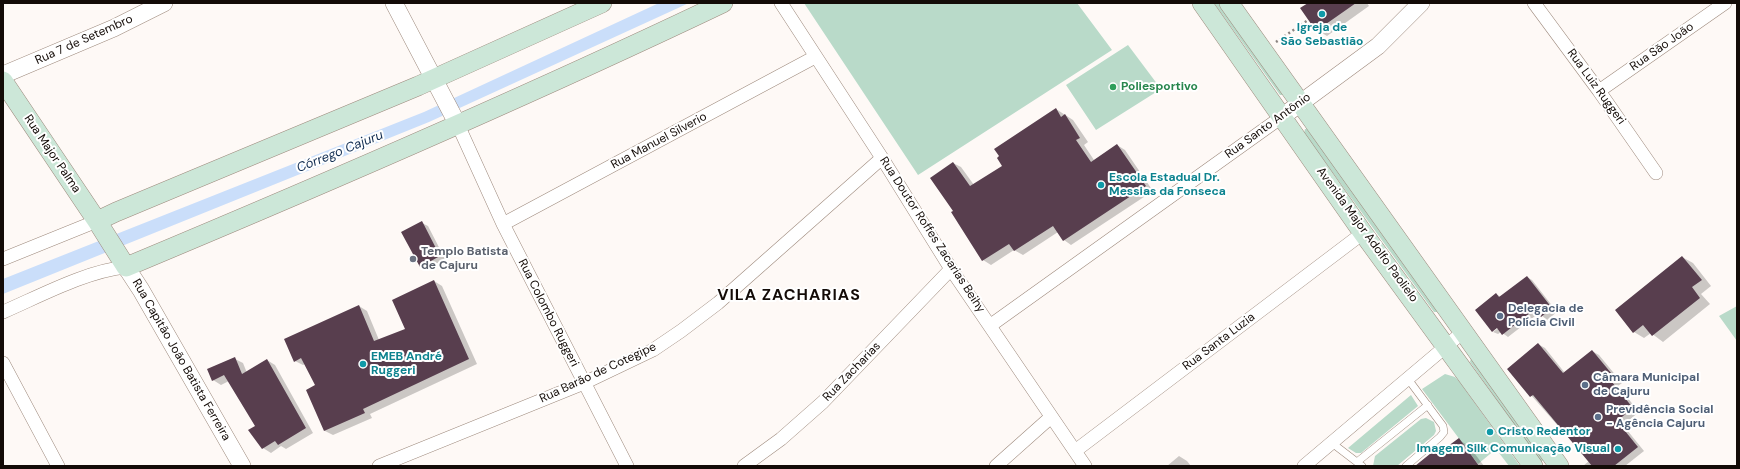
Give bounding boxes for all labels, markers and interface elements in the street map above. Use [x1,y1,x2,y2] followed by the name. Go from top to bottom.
[1317,9,1327,19] marker: Igreja de São Sebastião
[33,12,135,68] street label: Rua 7 de Setembro
[1627,20,1697,74] street label: Rua São João
[1281,21,1363,49] place label: Igreja de São Sebastião
[1564,46,1628,128] street label: Rua Luiz Ruggeri
[1121,80,1198,94] place label: Poliesportivo
[1108,82,1118,92] marker: Poliesportivo
[1222,90,1314,162] street label: Rua Santo Antônio
[609,110,709,172] street label: Rua Manuel Silverio
[21,112,83,196] street label: Rua Major Palma
[294,128,386,176] water label: Córrego Cajuru
[876,154,988,316] street label: Rua Doutor Roffes Zacarias Beihy
[1313,165,1421,305] street label: Avenida Major Adolfo Paolielo
[1109,171,1226,199] place label: Escola Estadual Dr. Messias da Fonseca
[1096,180,1106,190] marker: Escola Estadual Dr. Messias da Fonseca
[421,245,508,273] place label: Templo Batista de Cajuru
[408,254,418,264] marker: Templo Batista de Cajuru
[515,257,581,369] street label: Rua Colombo Ruggeri
[129,277,233,443] street label: Rua Capitão João Batista Ferreira
[717,286,861,306] district label: VILA ZACHARIAS
[1508,302,1584,330] place label: Delegacia de Polícia Civil
[1180,310,1258,374] street label: Rua Santa Luzia
[1495,311,1505,321] marker: Delegacia de Polícia Civil
[820,339,884,405] street label: Rua Zacharias
[537,340,659,406] street label: Rua Barão de Cotegipe
[371,350,442,378] place label: EMEB André Ruggeri
[358,359,368,369] marker: EMEB André Ruggeri
[1593,371,1699,399] place label: Câmara Municipal de Cajuru
[1580,380,1590,390] marker: Câmara Municipal de Cajuru
[1606,403,1714,431] place label: Previdência Social - Agência Cajuru
[1593,412,1603,422] marker: Previdência Social - Agência Cajuru
[1498,425,1591,439] place label: Cristo Redentor
[1485,427,1495,437] marker: Cristo Redentor
[1417,442,1610,456] place label: Imagem Silk Comunicação Visual
[1613,444,1623,454] marker: Imagem Silk Comunicação Visual

